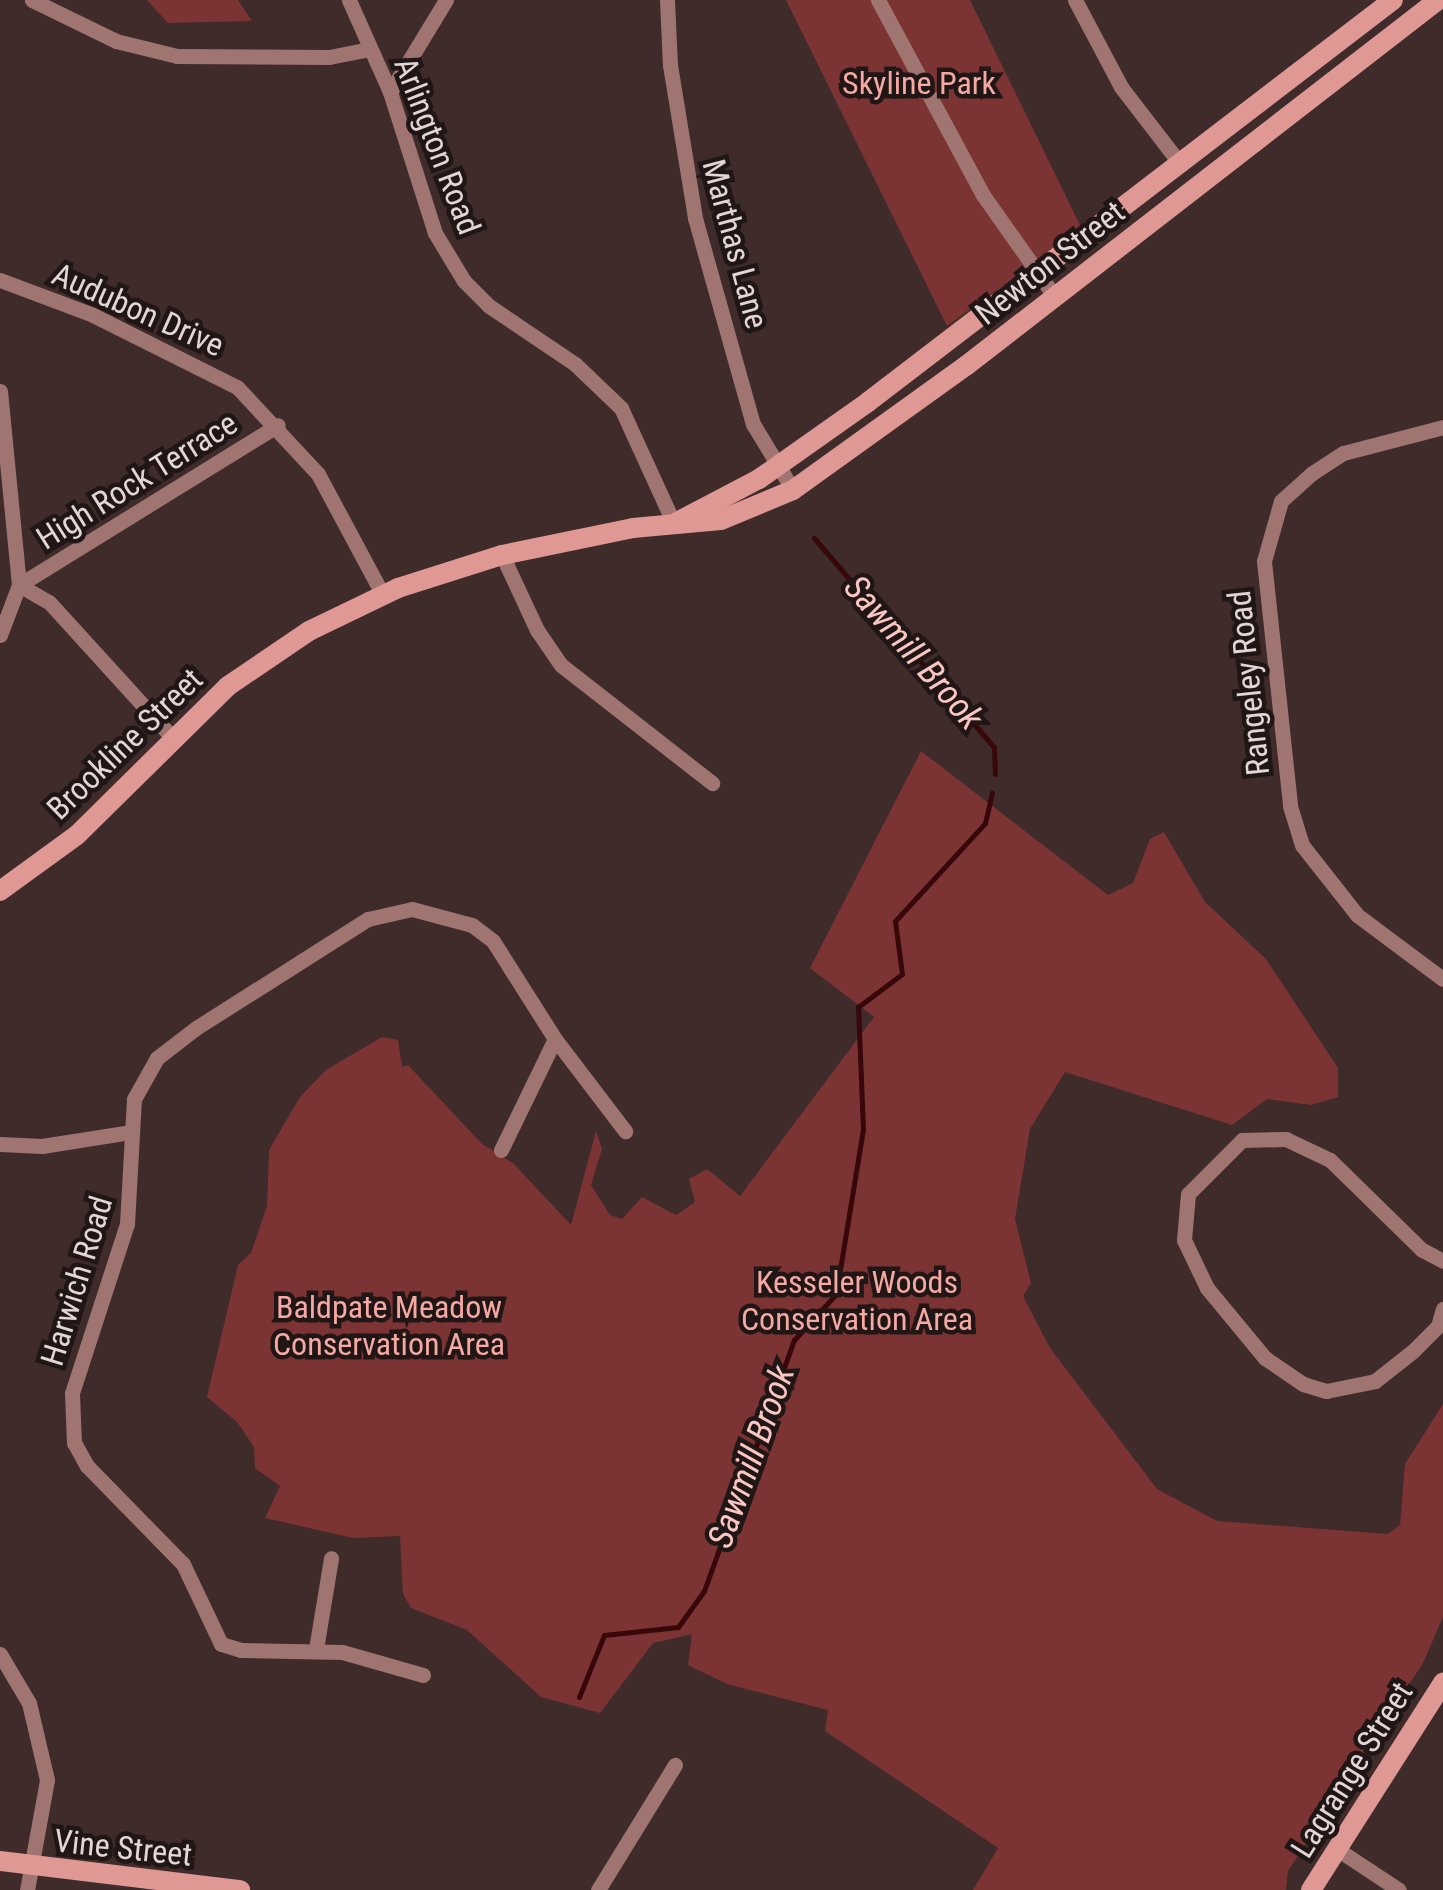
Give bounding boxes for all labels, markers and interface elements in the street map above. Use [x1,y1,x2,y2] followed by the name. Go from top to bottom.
[386,52,488,240] street label: Arlington Road
[842,64,996,102] park label: Skyline Park
[694,155,776,333] street label: Marthas Lane
[968,193,1132,333] street label: Newton Street
[46,255,230,365] street label: Audubon Drive
[30,404,244,558] street label: High Rock Terrace
[835,567,991,739] water label: Sawmill Brook
[1220,589,1278,777] street label: Rangeley Road
[39,660,211,828] street label: Brookline Street
[33,1192,121,1370] street label: Harwich Road
[741,1264,973,1339] park label: Kesseler Woods Conservation Area
[273,1289,505,1364] park label: Baldpate Meadow Conservation Area
[700,1360,804,1554] water label: Sawmill Brook
[1283,1675,1421,1865] street label: Lagrange Street
[52,1822,194,1874] street label: Vine Street

